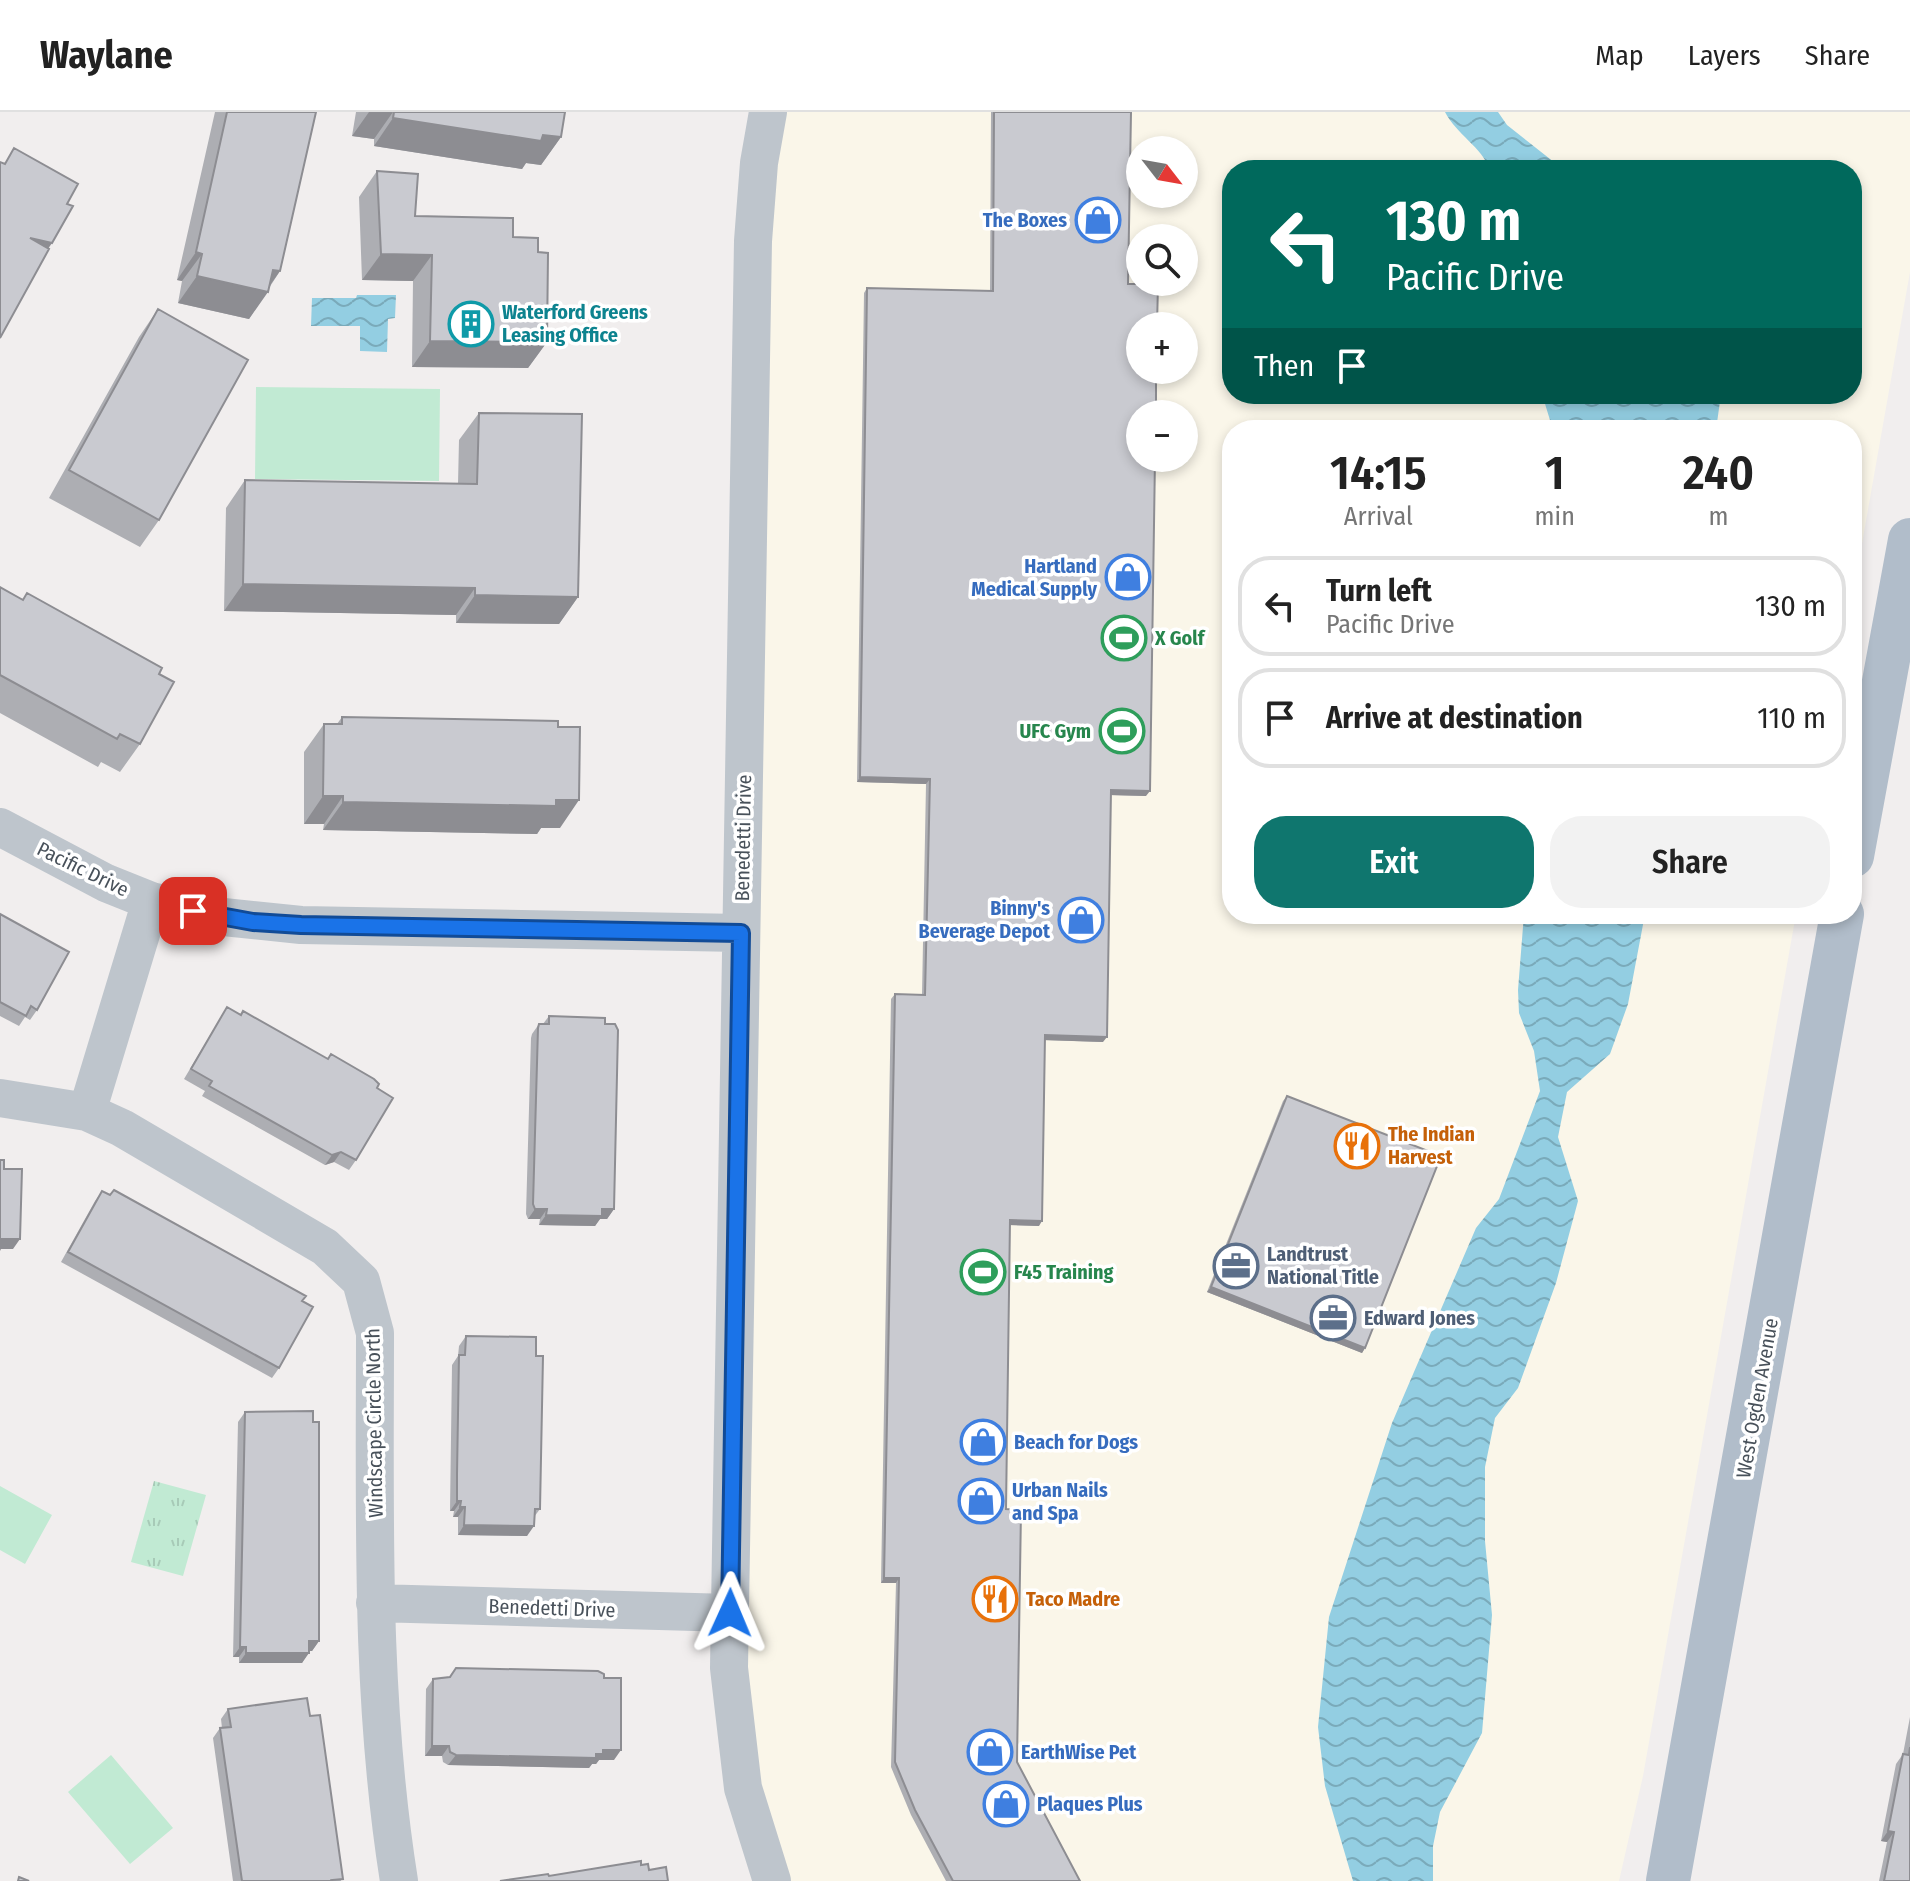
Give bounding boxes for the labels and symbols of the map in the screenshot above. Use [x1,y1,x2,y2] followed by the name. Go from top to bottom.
[1126,136,1198,208] north arrow
[1074,196,1122,244] shop icon: The Boxes
[983,208,1067,232] place label: The Boxes
[447,300,495,348] building icon: Waterford Greens Leasing Office
[502,300,648,347] place label: Waterford Greens Leasing Office
[1104,553,1152,601] shop icon: Hartland Medical Supply
[971,554,1097,601] place label: Hartland Medical Supply
[1100,614,1148,662] sports icon: X Golf
[1154,626,1206,650] place label: X Golf
[1098,707,1146,755] sports icon: UFC Gym
[1020,719,1091,743] place label: UFC Gym
[730,774,756,902] street label: Benedetti Drive
[33,837,133,901] street label: Pacific Drive
[159,877,227,945] pin
[919,896,1051,943] place label: Binny's Beverage Depot
[1057,896,1105,944] shop icon: Binny's Beverage Depot
[1333,1122,1381,1170] restaurant icon: The Indian Harvest
[1388,1122,1475,1169] place label: The Indian Harvest
[1212,1242,1260,1290] office icon: Landtrust National Title
[1267,1242,1379,1289] place label: Landtrust National Title
[959,1248,1007,1296] sports icon: F45 Training
[1014,1260,1113,1284] place label: F45 Training
[1309,1294,1357,1342] office icon: Edward Jones
[1364,1306,1475,1330] place label: Edward Jones
[1731,1316,1783,1480] street label: West Ogden Avenue
[360,1328,388,1518] street label: Windscape Circle North
[959,1418,1007,1466] shop icon: Beach for Dogs
[1014,1430,1138,1454] place label: Beach for Dogs
[957,1477,1005,1525] shop icon: Urban Nails and Spa
[1012,1478,1108,1525] place label: Urban Nails and Spa
[688,1571,772,1655] position arrow
[971,1575,1019,1623] restaurant icon: Taco Madre
[1026,1587,1120,1611] place label: Taco Madre
[488,1594,616,1622] street label: Benedetti Drive
[966,1728,1014,1776] shop icon: EarthWise Pet
[1021,1740,1137,1764] place label: EarthWise Pet
[982,1780,1030,1828] shop icon: Plaques Plus
[1037,1792,1143,1816] place label: Plaques Plus

